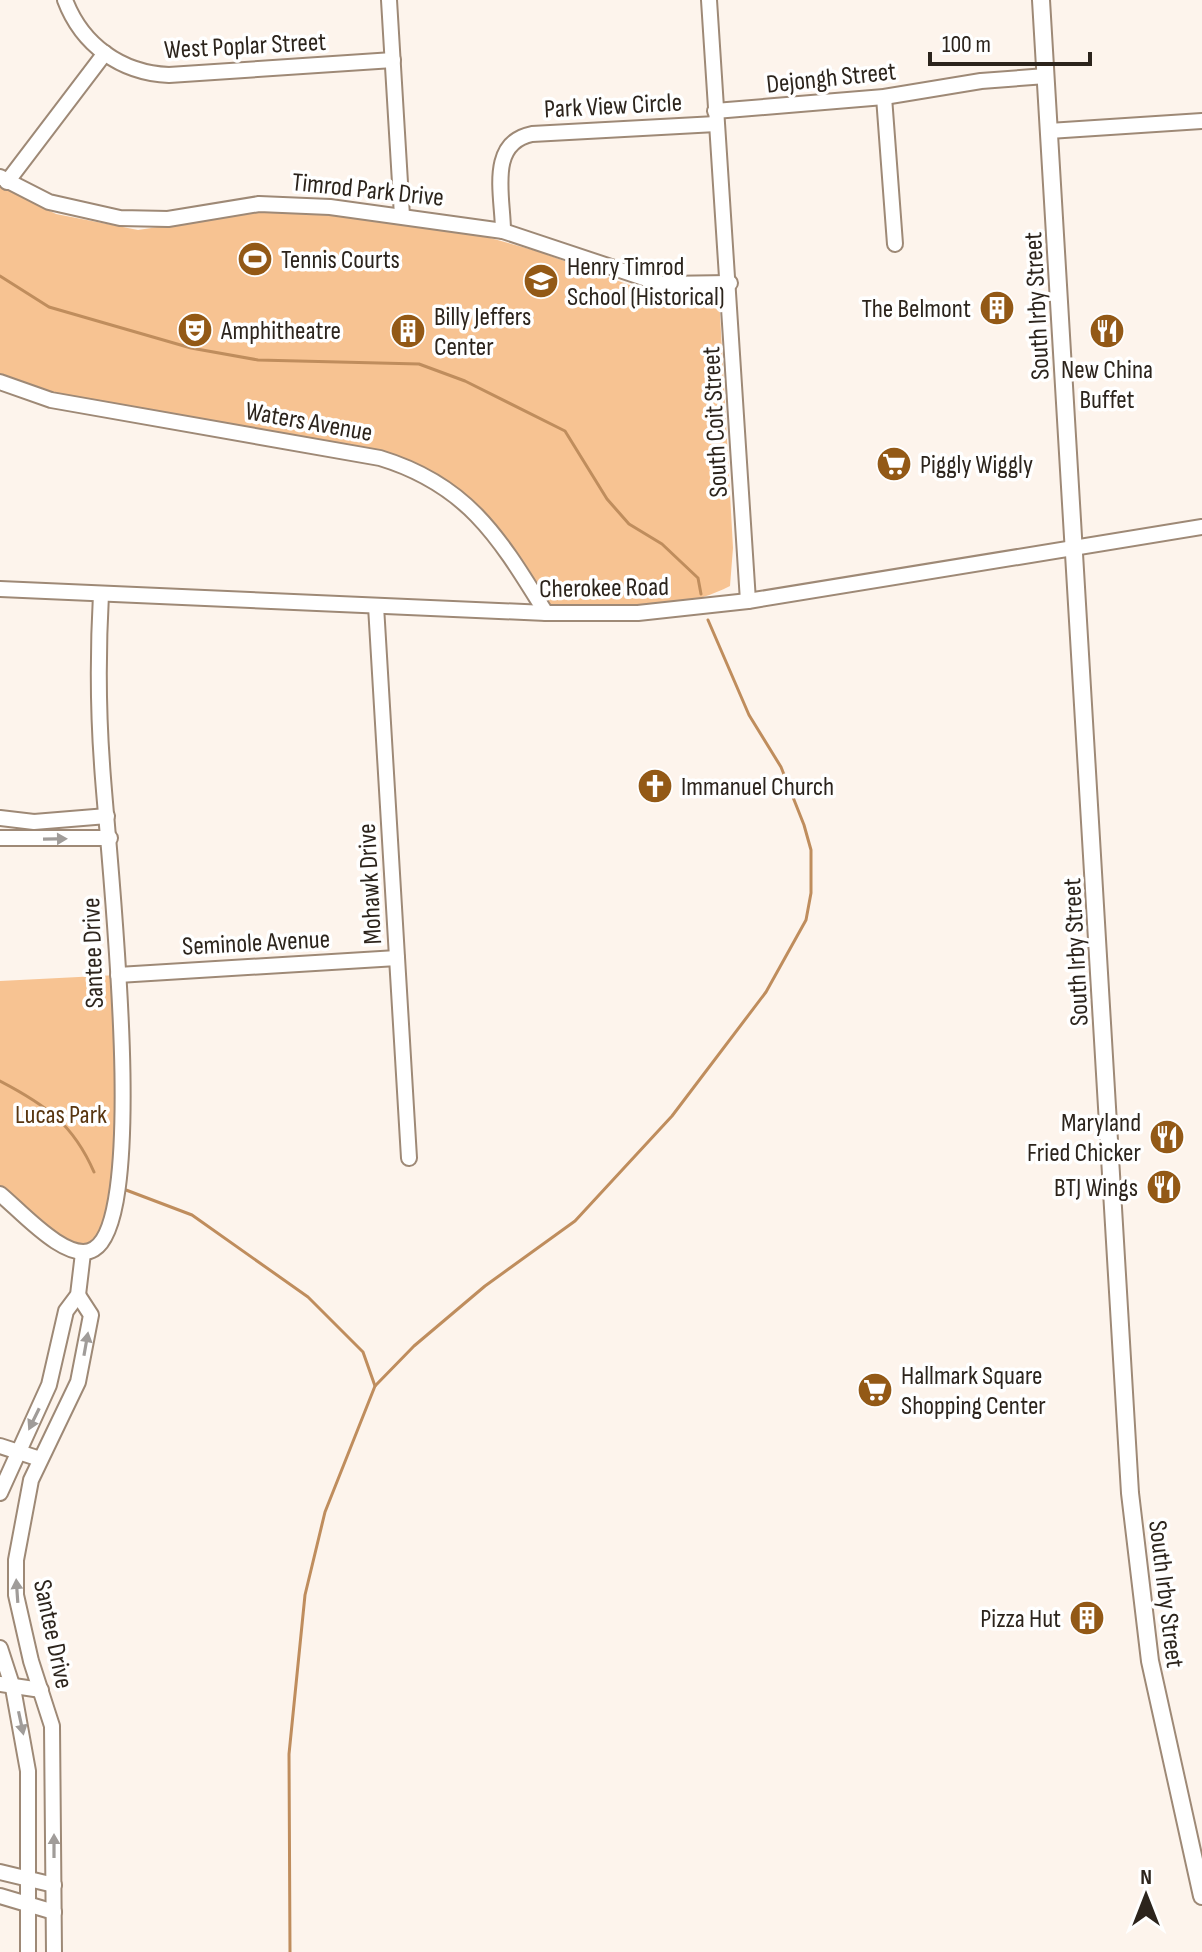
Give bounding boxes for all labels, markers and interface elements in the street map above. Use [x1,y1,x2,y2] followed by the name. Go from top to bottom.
[930,16,1090,66] scale bar
[163,27,327,66] street label: West Poplar Street
[942,30,991,59] text: 100 m
[765,56,898,101] street label: Dejongh Street
[543,87,683,126] street label: Park View Circle
[290,167,445,214] street label: Timrod Park Drive
[1018,231,1057,381] street label: South Irby Street
[236,240,274,278] sports icon: Tennis Courts
[281,245,400,276] place label: Tennis Courts
[567,252,725,313] place label: Henry Timrod School (Historical)
[522,262,560,300] school or university icon: Henry Timrod School (Historical)
[978,289,1016,327] building icon: The Belmont
[861,294,971,325] place label: The Belmont
[434,302,531,363] place label: Billy Jeffers Center
[176,311,214,349] theatre icon: Amphitheatre
[389,312,427,350] building icon: Billy Jeffers Center
[1088,312,1126,350] restaurant icon: New China Buffet
[220,316,341,347] place label: Amphitheatre
[696,346,735,498] street label: South Coit Street
[1061,355,1153,416] place label: New China Buffet
[243,396,375,449] street label: Waters Avenue
[875,445,913,483] supermarket icon: Piggly Wiggly
[920,450,1033,481] place label: Piggly Wiggly
[539,572,669,605] street label: Cherokee Road
[636,767,674,805] church icon: Immanuel Church
[681,772,834,803] place label: Immanuel Church
[352,823,389,945] street label: Mohawk Drive
[43,833,68,846] one-way arrow
[1057,877,1096,1027] street label: South Irby Street
[76,897,111,1009] street label: Santee Drive
[181,924,331,963] street label: Seminole Avenue
[15,1100,107,1131] park label: Lucas Park
[1027,1108,1142,1169] place label: Maryland Fried Chicker
[1148,1118,1186,1156] restaurant icon: Maryland Fried Chicker
[1145,1168,1183,1206] restaurant icon: BTJ Wings
[1054,1173,1138,1204] place label: BTJ Wings
[81,1331,93,1356] one-way arrow
[901,1361,1046,1422] place label: Hallmark Square Shopping Center
[856,1371,894,1409] supermarket icon: Hallmark Square Shopping Center
[27,1408,41,1431] one-way arrow
[1141,1519,1190,1670] street label: South Irby Street
[26,1577,79,1692] street label: Santee Drive
[10,1578,23,1603] one-way arrow
[1068,1599,1106,1637] building icon: Pizza Hut
[980,1604,1061,1635] place label: Pizza Hut
[15,1711,28,1736] one-way arrow
[48,1833,60,1858] one-way arrow
[1106,1856,1186,1936] north arrow
[1140,1864,1152,1891] text: N

